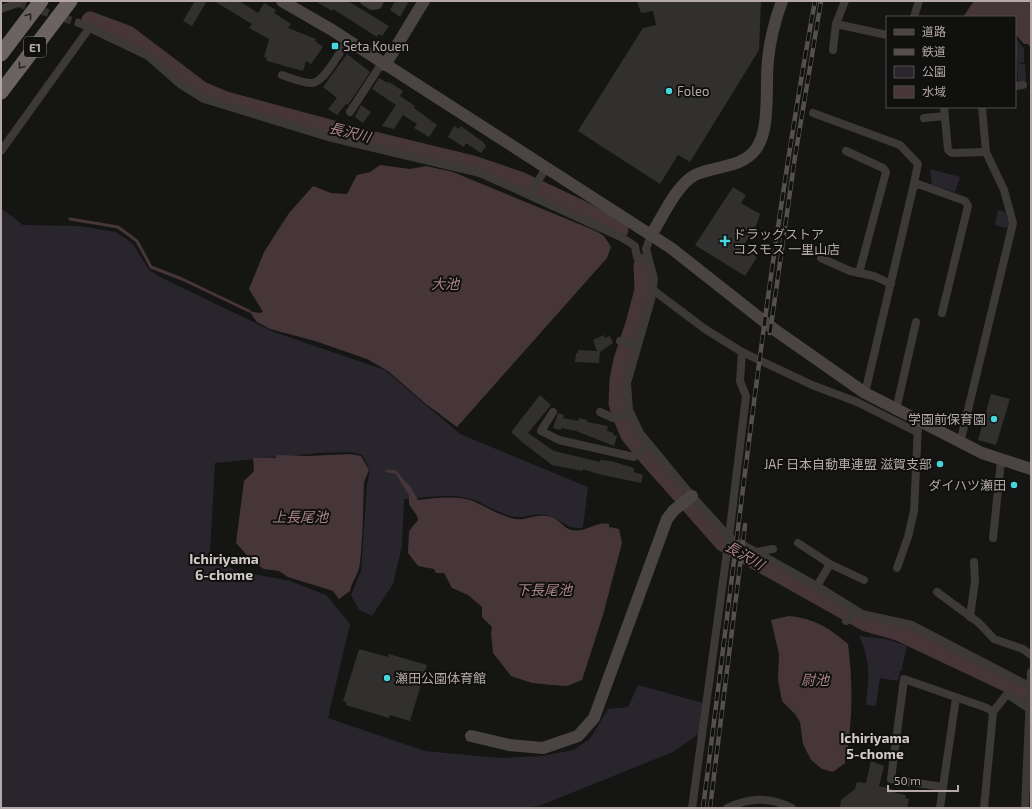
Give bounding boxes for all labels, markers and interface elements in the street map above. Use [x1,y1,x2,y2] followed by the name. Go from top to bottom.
[25,14,32,21] one-way arrow
[886,16,1016,108] legend
[922,24,946,38] text: 道路
[24,37,46,57] road number: E1
[343,38,409,54] place label: Seta Kouen
[330,41,340,51] marker: Seta Kouen
[922,44,946,58] text: 鉄道
[19,61,26,68] one-way arrow
[922,64,946,78] text: 公園
[677,83,709,99] place label: Foleo
[922,84,946,98] text: 水域
[664,86,674,96] marker: Foleo
[328,119,374,146] water label: 長沢川
[733,226,840,257] place label: ドラッグストア コスモス 一里山店
[720,236,730,246] marker: ドラッグストア コスモス 一里山店
[431,275,461,292] water label: 大池
[908,411,986,427] place label: 学園前保育園
[989,414,999,424] marker: 学園前保育園
[764,456,932,472] place label: JAF 日本自動車連盟 滋賀支部
[935,459,945,469] marker: JAF 日本自動車連盟 滋賀支部
[928,477,1006,493] place label: ダイハツ瀬田
[1009,480,1019,490] marker: ダイハツ瀬田
[272,508,330,525] water label: 上長尾池
[723,537,769,574] water label: 長沢川
[189,550,259,583] district label: Ichiriyama 6-chome
[516,581,574,598] water label: 下長尾池
[395,670,486,686] place label: 瀬田公園体育館
[801,671,831,688] water label: 尉池
[382,673,392,683] marker: 瀬田公園体育館
[840,729,910,762] district label: Ichiriyama 5-chome
[888,767,958,793] scale bar
[894,773,921,787] text: 50 m

